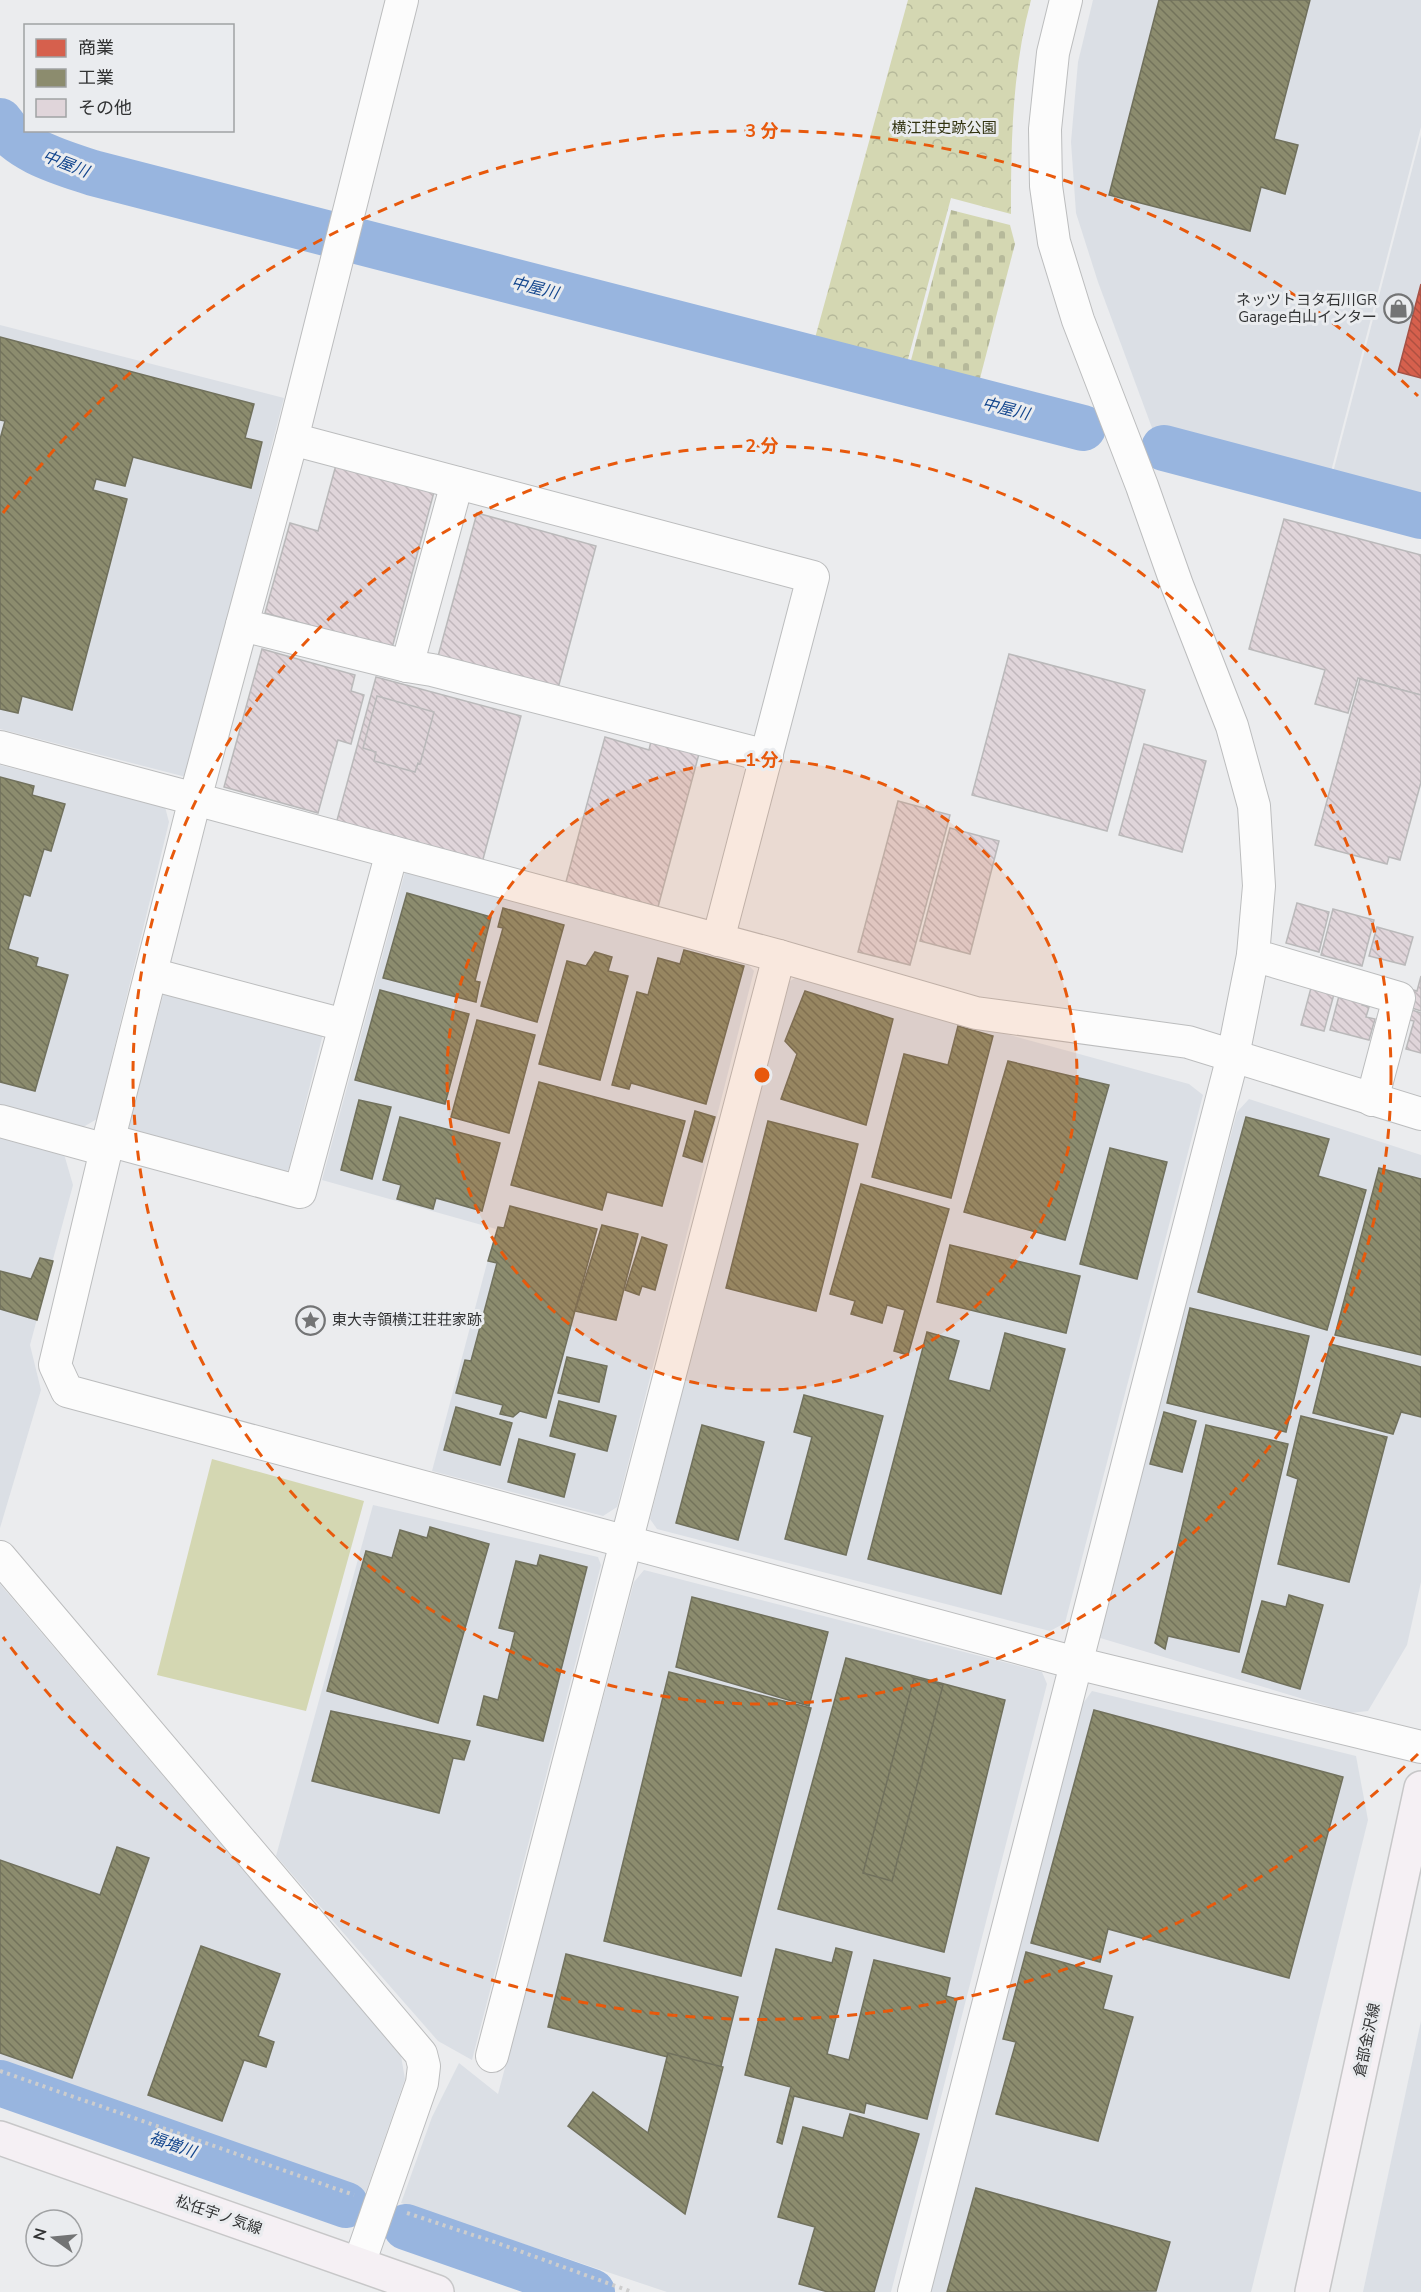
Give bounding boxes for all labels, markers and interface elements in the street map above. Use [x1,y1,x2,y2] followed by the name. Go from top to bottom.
[24,24,234,132] legend
[78,36,114,60] text: 商業
[78,66,114,90] text: 工業
[78,96,132,120] text: その他
[891,118,997,138] park label: 横江荘史跡公園
[745,119,779,143] text: 3 分
[39,145,94,184] water label: 中屋川
[509,271,563,305] water label: 中屋川
[1236,290,1377,327] place label: ネッツトヨタ石川GR Garage白山インター
[1382,293,1414,325] shop icon: ネッツトヨタ石川GR Garage白山インター
[980,392,1034,426] water label: 中屋川
[745,434,779,458] text: 2 分
[745,748,779,772] text: 1 分
[752,1065,772,1085] centre of rings
[295,1304,327,1336] place icon: 東大寺領横江荘荘家跡
[332,1310,482,1330] place label: 東大寺領横江荘荘家跡
[1349,2001,1385,2079] street label: 倉部金沢線
[146,2127,201,2164] water label: 福増川
[173,2191,265,2239] street label: 松任宇ノ気線
[24,2208,84,2268] north arrow
[28,2226,53,2243] text: N

